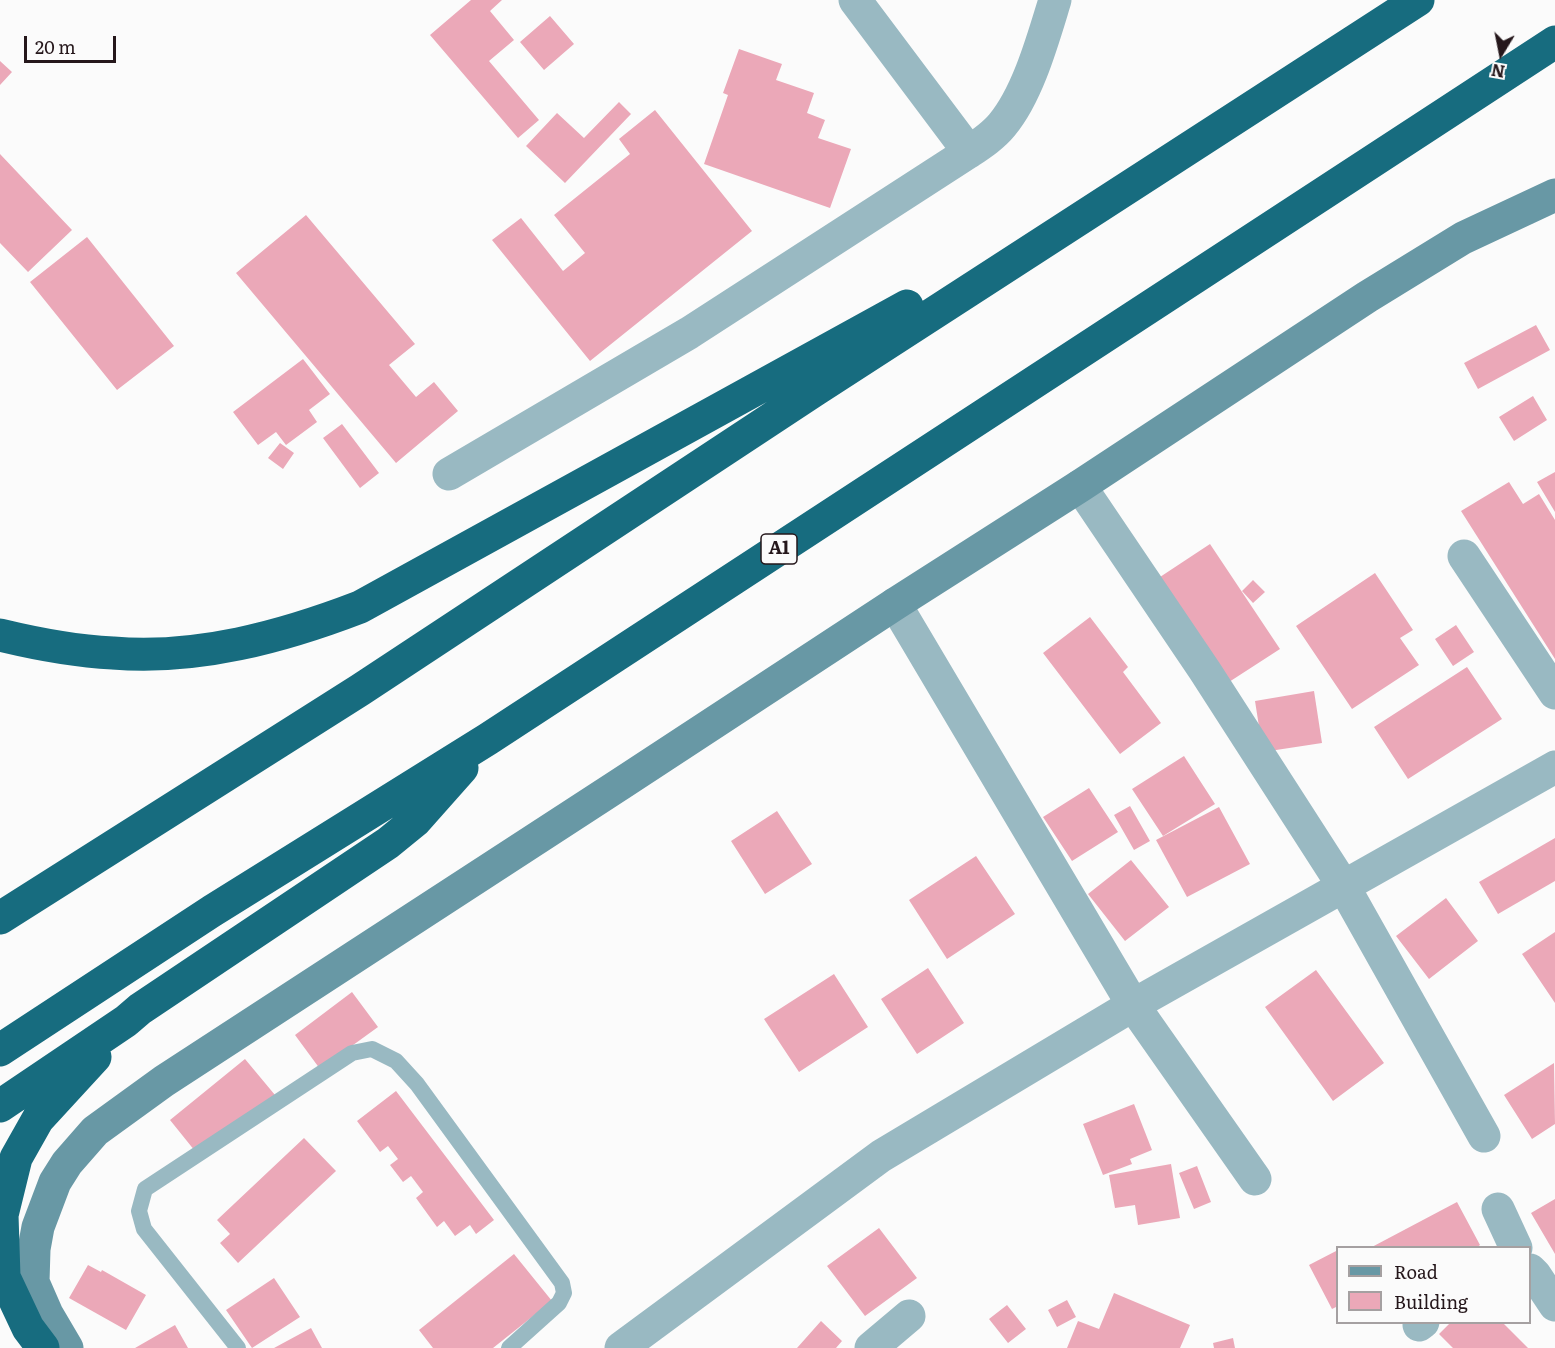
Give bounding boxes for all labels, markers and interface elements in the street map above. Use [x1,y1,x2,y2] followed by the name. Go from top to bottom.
[27,24,118,62] scale bar
[1471,24,1531,84] north arrow
[35,33,76,60] text: 20 m
[1489,59,1507,85] text: N
[761,534,797,564] road number: A1
[1336,1246,1531,1324] legend
[1394,1258,1438,1285] text: Road
[1394,1288,1468,1315] text: Building

